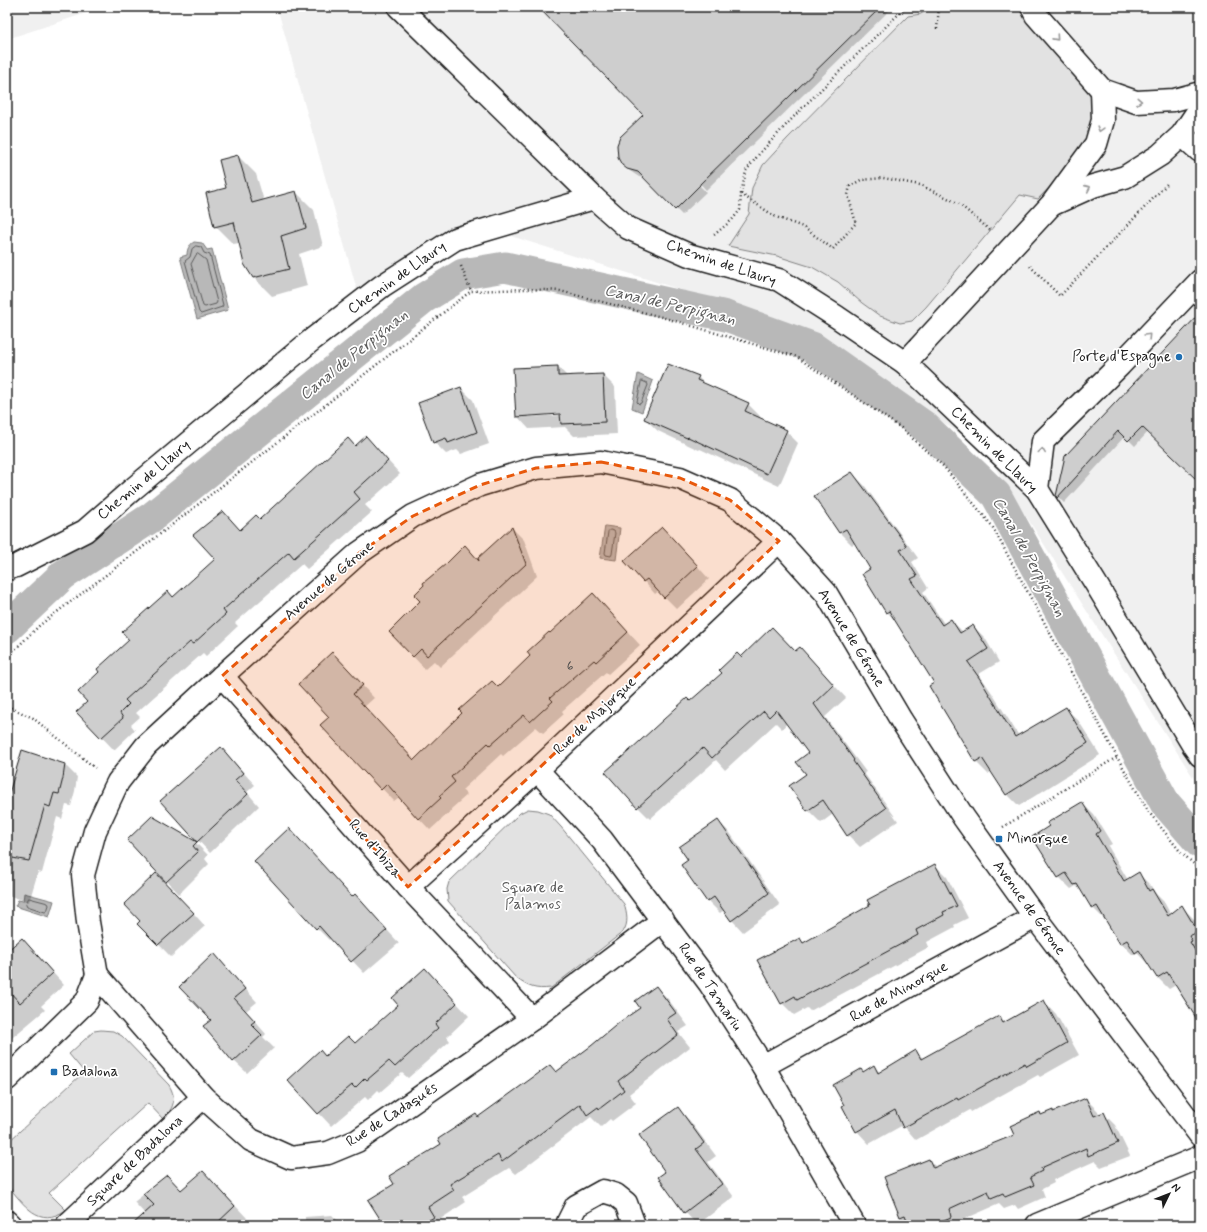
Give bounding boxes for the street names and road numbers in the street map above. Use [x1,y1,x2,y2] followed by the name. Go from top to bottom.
[663,235,779,291] street label: Chemin de Llaury
[344,237,450,319] street label: Chemin de Llaury
[946,402,1042,498] street label: Chemin de Llaury
[93,435,195,525] street label: Chemin de Llaury
[280,537,378,625] street label: Avenue de Gérone
[813,585,889,691] street label: Avenue de Gérone
[549,672,641,760] street label: Rue de Majorque
[344,815,407,884] street label: Rue d'Ibiza
[988,857,1070,959] street label: Avenue de Gérone
[673,939,747,1035] street label: Rue de Tamariu
[846,957,952,1027] street label: Rue de Minorque
[342,1078,442,1152] street label: Rue de Cadaqués
[82,1111,188,1211] street label: Square de Badalona

